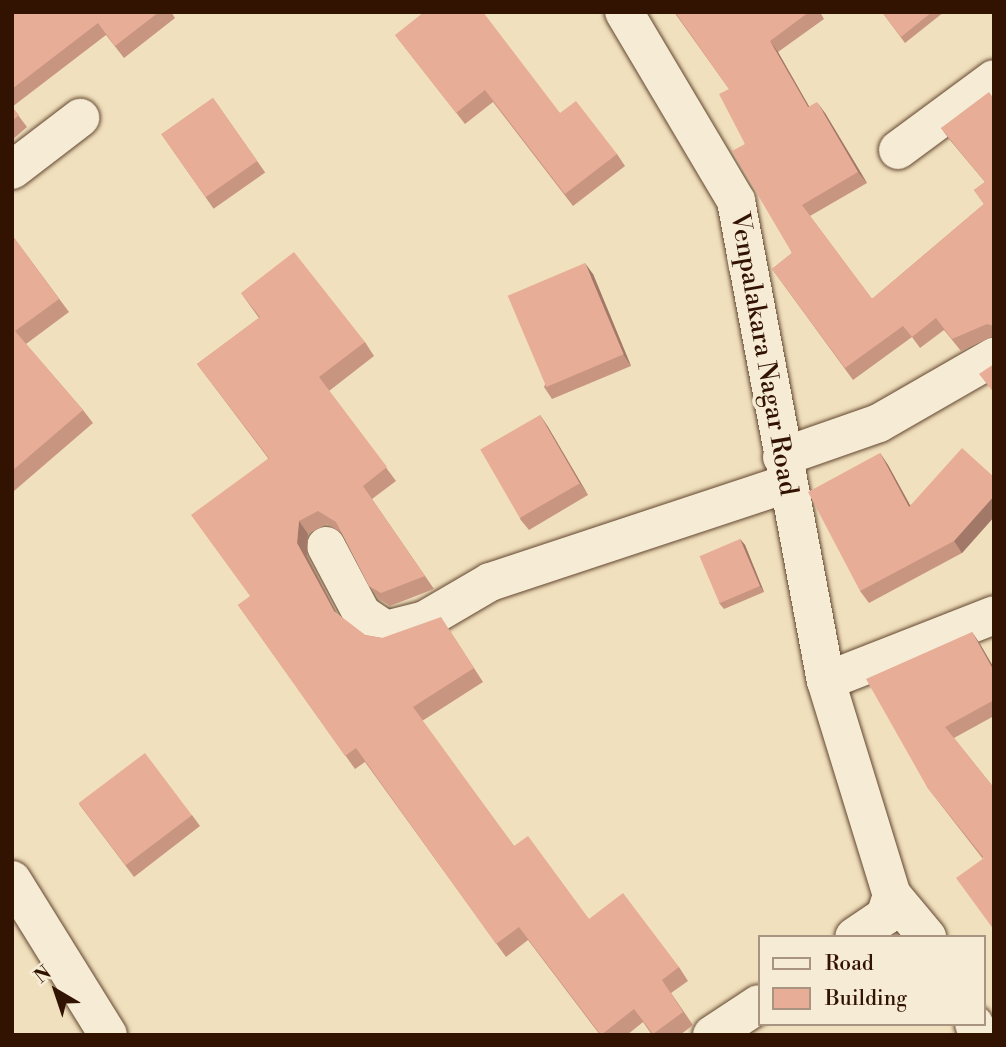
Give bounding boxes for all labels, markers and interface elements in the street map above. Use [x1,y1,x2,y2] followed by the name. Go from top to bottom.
[723,210,803,498] street label: Venpalakara Nagar Road
[758,935,985,1026] legend
[825,951,874,977] text: Road
[21,956,91,1026] north arrow
[29,961,56,989] text: N
[825,986,907,1012] text: Building

